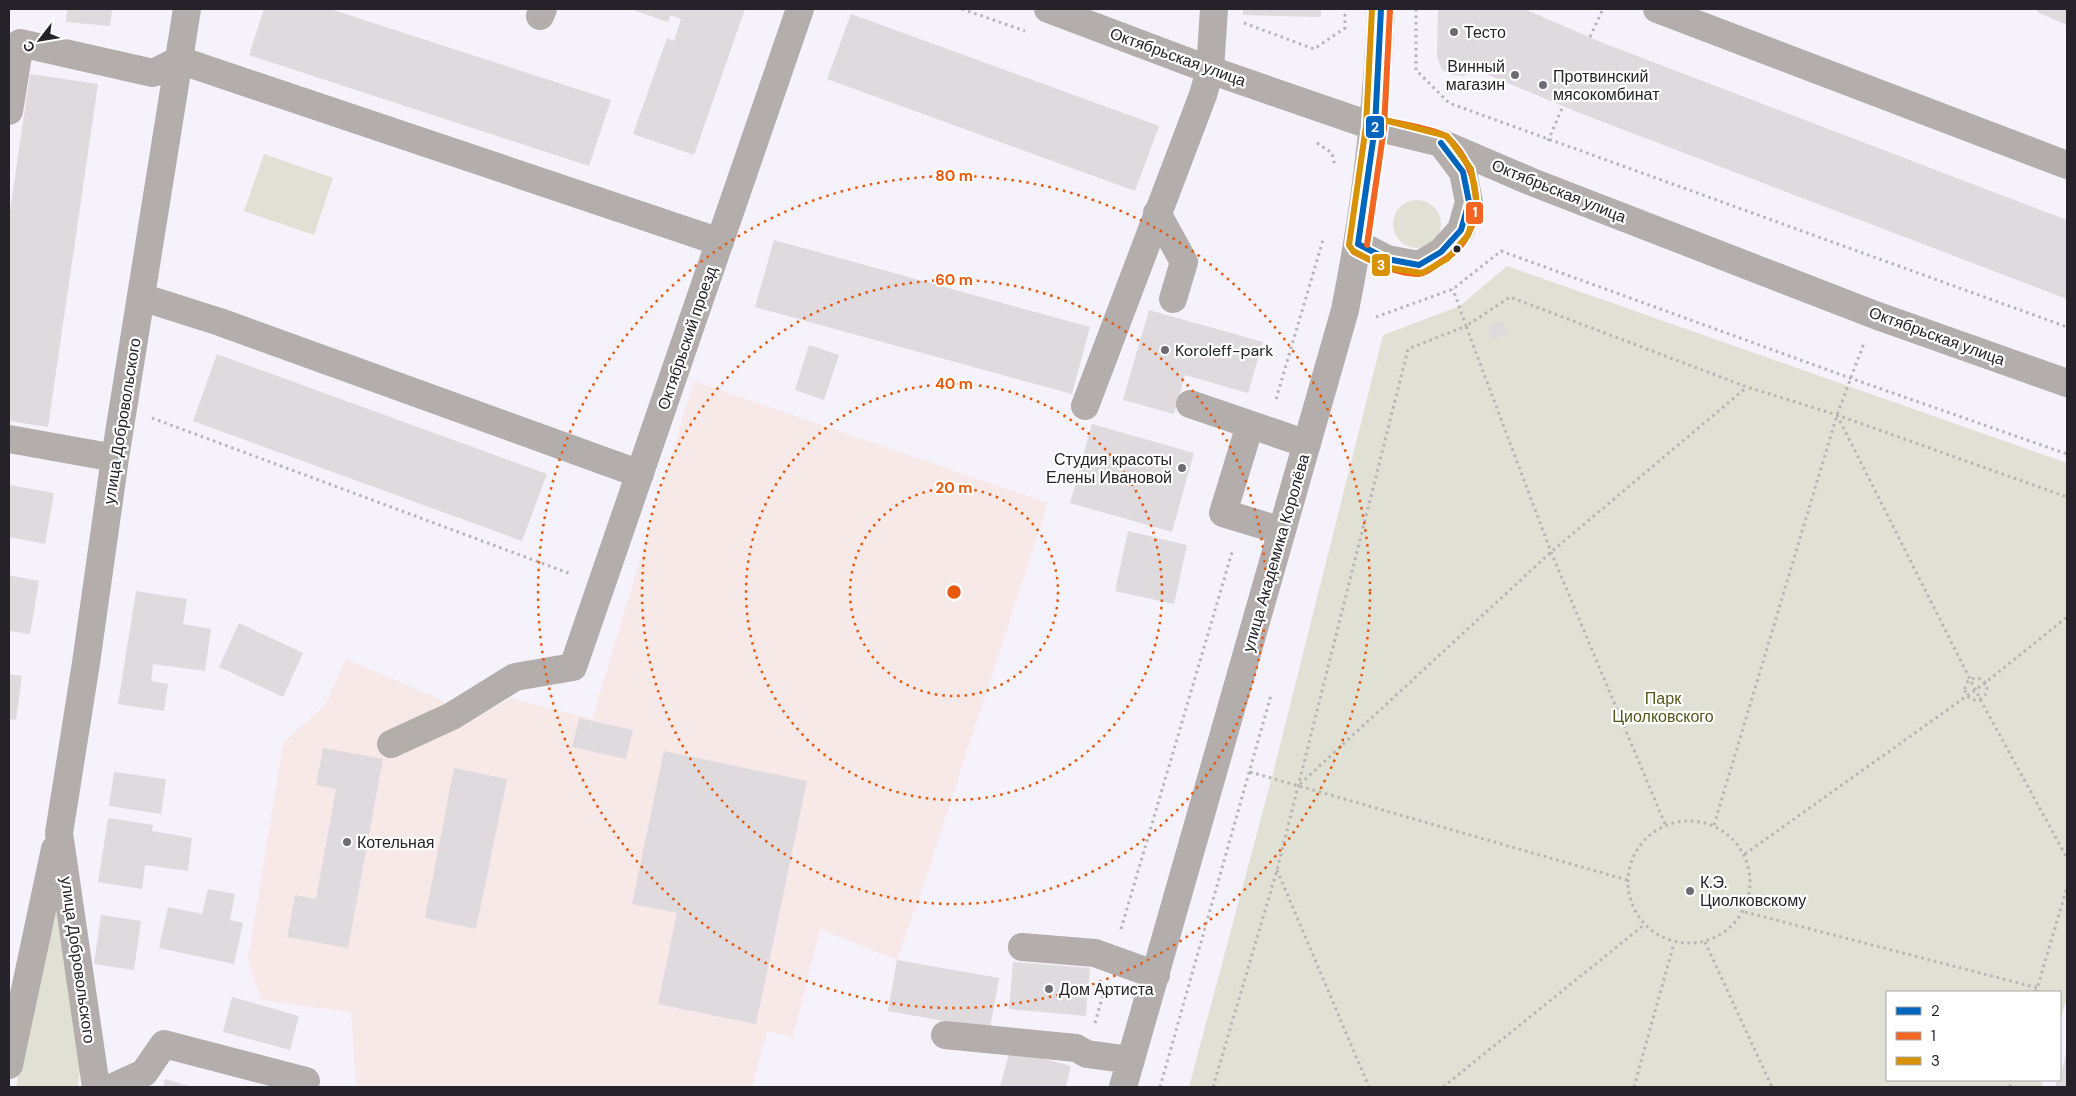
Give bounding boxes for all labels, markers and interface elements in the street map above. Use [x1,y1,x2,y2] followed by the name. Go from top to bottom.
[15,15,65,65] north arrow
[1464,22,1506,43] place label: Тесто
[1107,23,1249,91] street label: Октябрьская улица
[1448,26,1460,38] marker: Тесто
[19,38,39,56] text: С
[1446,56,1505,95] place label: Винный магазин
[1553,66,1660,105] place label: Протвинский мясокомбинат
[1509,69,1521,81] marker: Винный магазин
[1537,79,1549,91] marker: Протвинский мясокомбинат
[1365,115,1385,139] line badge: 2
[1371,118,1379,136] text: 2
[1489,154,1629,228] street label: Октябрьская улица
[935,166,973,186] text: 80 m
[1465,201,1484,225] line badge: 1
[1472,203,1478,221] text: 1
[1452,244,1462,254] unlabelled marker
[1371,253,1391,277] line badge: 3
[1377,256,1385,274] text: 3
[653,263,722,413] street label: Октябрьский проезд
[935,270,973,290] text: 60 m
[1866,302,2008,370] street label: Октябрьская улица
[98,336,146,506] street label: улица Добровольского
[1175,340,1273,361] place label: Koroleff-park
[1159,344,1171,356] marker: Koroleff-park
[935,374,973,394] text: 40 m
[1046,449,1172,488] place label: Студия красоты Елены Ивановой
[1238,452,1314,654] street label: улица Академика Королёва
[1176,462,1188,474] marker: Студия красоты Елены Ивановой
[936,478,972,498] text: 20 m
[945,583,963,601] centre of rings
[1612,688,1714,727] park label: Парк Циолковского
[357,832,434,853] place label: Котельная
[341,836,353,848] marker: Котельная
[1700,872,1806,911] place label: К.Э. Циолковскому
[56,875,100,1045] street label: улица Добровольского
[1684,885,1696,897] marker: К.Э. Циолковскому
[1059,979,1154,1000] place label: Дом Артиста
[1043,983,1055,995] marker: Дом Артиста
[1886,991,2061,1081] legend
[1931,1001,1940,1021] text: 2
[1931,1026,1936,1046] text: 1
[1931,1051,1940,1071] text: 3

